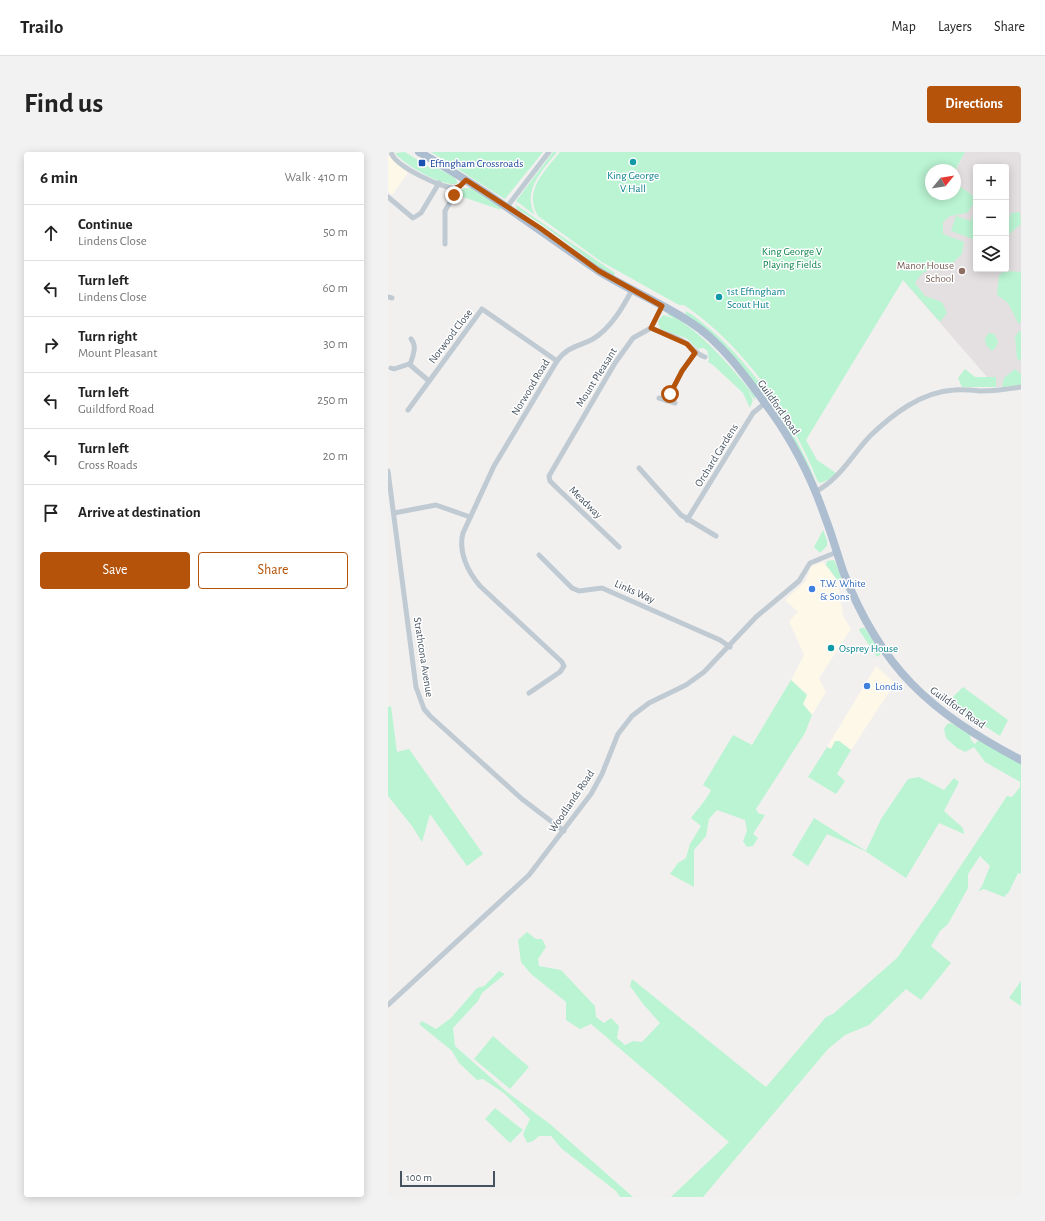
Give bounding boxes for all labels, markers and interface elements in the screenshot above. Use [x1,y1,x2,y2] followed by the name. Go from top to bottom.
[20,18,63,37] text: Trailo
[891,20,916,34] text: Map
[938,20,972,34] text: Layers
[994,20,1025,34] text: Share
[927,86,1021,123] button: Directions
[24,90,103,118] text: Find us
[628,157,638,167] marker: King George V Hall
[417,158,427,168] marker: Effingham Crossroads
[430,158,523,169] place label: Effingham Crossroads
[925,164,961,200] north arrow
[973,164,1009,272] map controls
[973,164,1009,200] button: +
[40,169,78,186] text: 6 min
[607,170,659,194] place label: King George V Hall
[285,171,348,184] text: Walk · 410 m
[445,186,463,204] route end
[973,200,1009,236] button: −
[78,217,133,232] text: Continue
[40,222,62,244] icon: ahead
[323,226,348,239] text: 50 m
[78,235,147,248] text: Lindens Close
[973,236,1009,272] button: layers
[762,246,823,270] park label: King George V Playing Fields
[897,260,954,284] place label: Manor House School
[957,266,967,276] marker: Manor House School
[78,273,129,288] text: Turn left
[40,278,62,300] icon: left
[322,282,348,295] text: 60 m
[727,286,785,310] place label: 1st Effingham Scout Hut
[78,291,147,304] text: Lindens Close
[714,292,724,302] marker: 1st Effingham Scout Hut
[426,307,474,365] street label: Norwood Close
[78,329,137,344] text: Turn right
[40,334,62,356] icon: right
[323,338,348,351] text: 30 m
[574,345,619,409] street label: Mount Pleasant
[78,347,157,360] text: Mount Pleasant
[509,357,552,417] street label: Norwood Road
[756,378,802,437] street label: Guildford Road
[78,385,129,400] text: Turn left
[661,385,679,403] route start
[40,390,62,412] icon: left
[317,394,348,407] text: 250 m
[78,403,154,416] text: Guildford Road
[693,422,740,489] street label: Orchard Gardens
[78,441,129,456] text: Turn left
[40,446,62,468] icon: left
[323,450,348,463] text: 20 m
[78,459,138,472] text: Cross Roads
[567,484,604,521] street label: Meadway
[40,502,62,524] icon: arrive
[78,505,201,520] text: Arrive at destination
[40,552,190,589] button: Save
[198,552,348,589] button: Share
[613,578,657,605] street label: Links Way
[820,578,866,602] place label: T.W. White & Sons
[807,584,817,594] marker: T.W. White & Sons
[412,616,435,698] street label: Strathcona Avenue
[826,643,836,653] marker: Osprey House
[839,643,898,654] place label: Osprey House
[862,681,872,691] marker: Londis
[875,681,903,692] place label: Londis
[928,684,987,731] street label: Guildford Road
[547,768,596,834] street label: Woodlands Road
[400,1169,495,1188] scale bar
[406,1172,432,1183] text: 100 m

